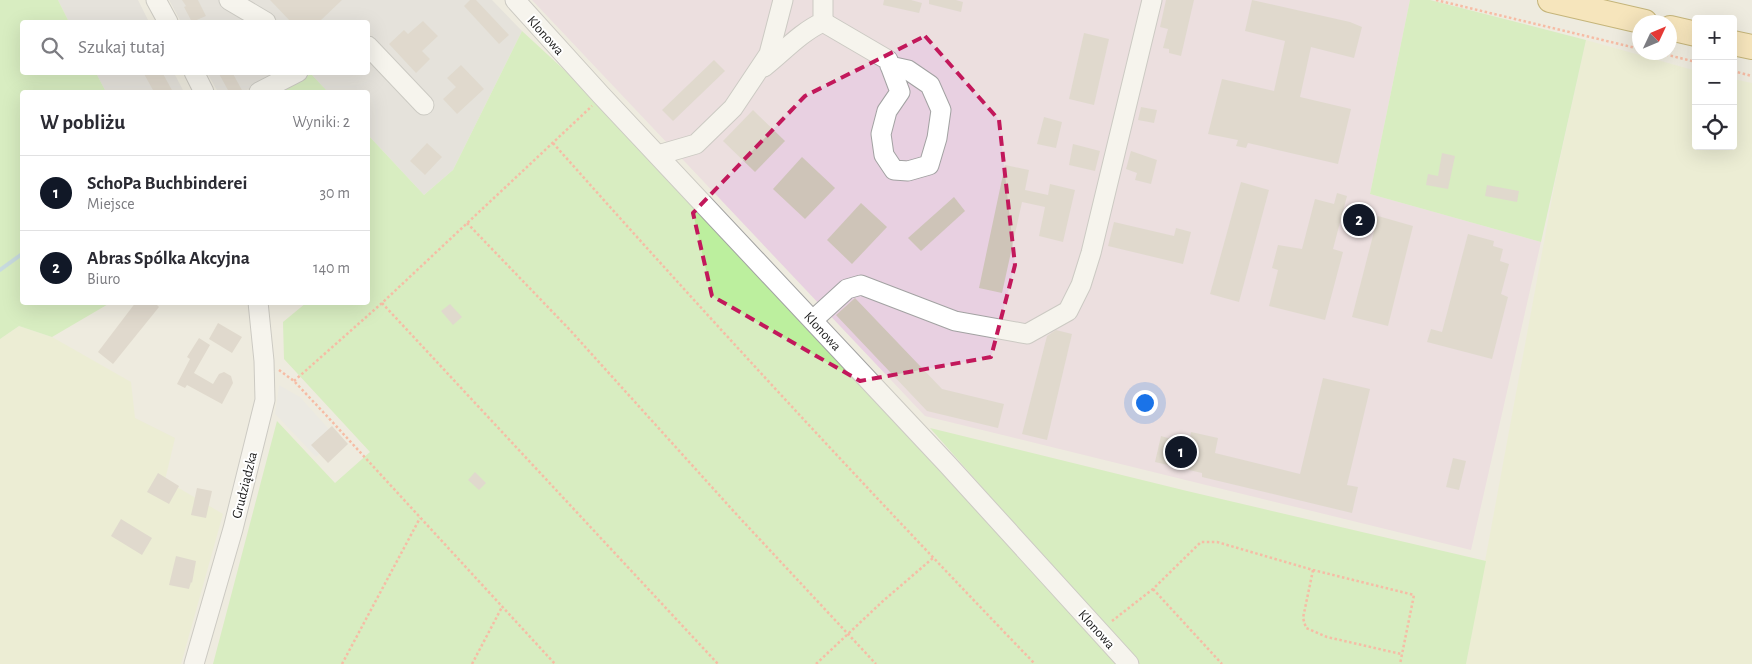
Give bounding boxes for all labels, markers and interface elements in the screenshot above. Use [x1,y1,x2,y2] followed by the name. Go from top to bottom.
[524,13,567,58] street label: Klonowa
[1632,15,1677,60] north arrow
[1692,15,1737,150] map controls
[1692,15,1737,60] button: +
[20,20,370,75] search box
[38,34,66,62] icon: search
[78,38,165,57] text: Szukaj tutaj
[1692,60,1737,105] button: −
[1692,105,1737,150] button: locate
[40,112,125,133] text: W pobliżu
[292,114,350,130] text: Wyniki: 2
[87,174,247,193] text: SchoPa Buchbinderei
[53,185,59,201] text: 1
[320,185,350,201] text: 30 m
[87,196,135,212] text: Miejsce
[1343,201,1375,239] pin: 2
[87,249,250,268] text: Abras Spólka Akcyjna
[52,260,60,276] text: 2
[313,260,350,276] text: 140 m
[87,271,120,287] text: Biuro
[801,310,844,354] street label: Klonowa
[1132,390,1158,416] your location
[1165,433,1197,471] pin: 1
[230,450,260,520] street label: Grudziądzka
[1075,607,1118,652] street label: Klonowa

